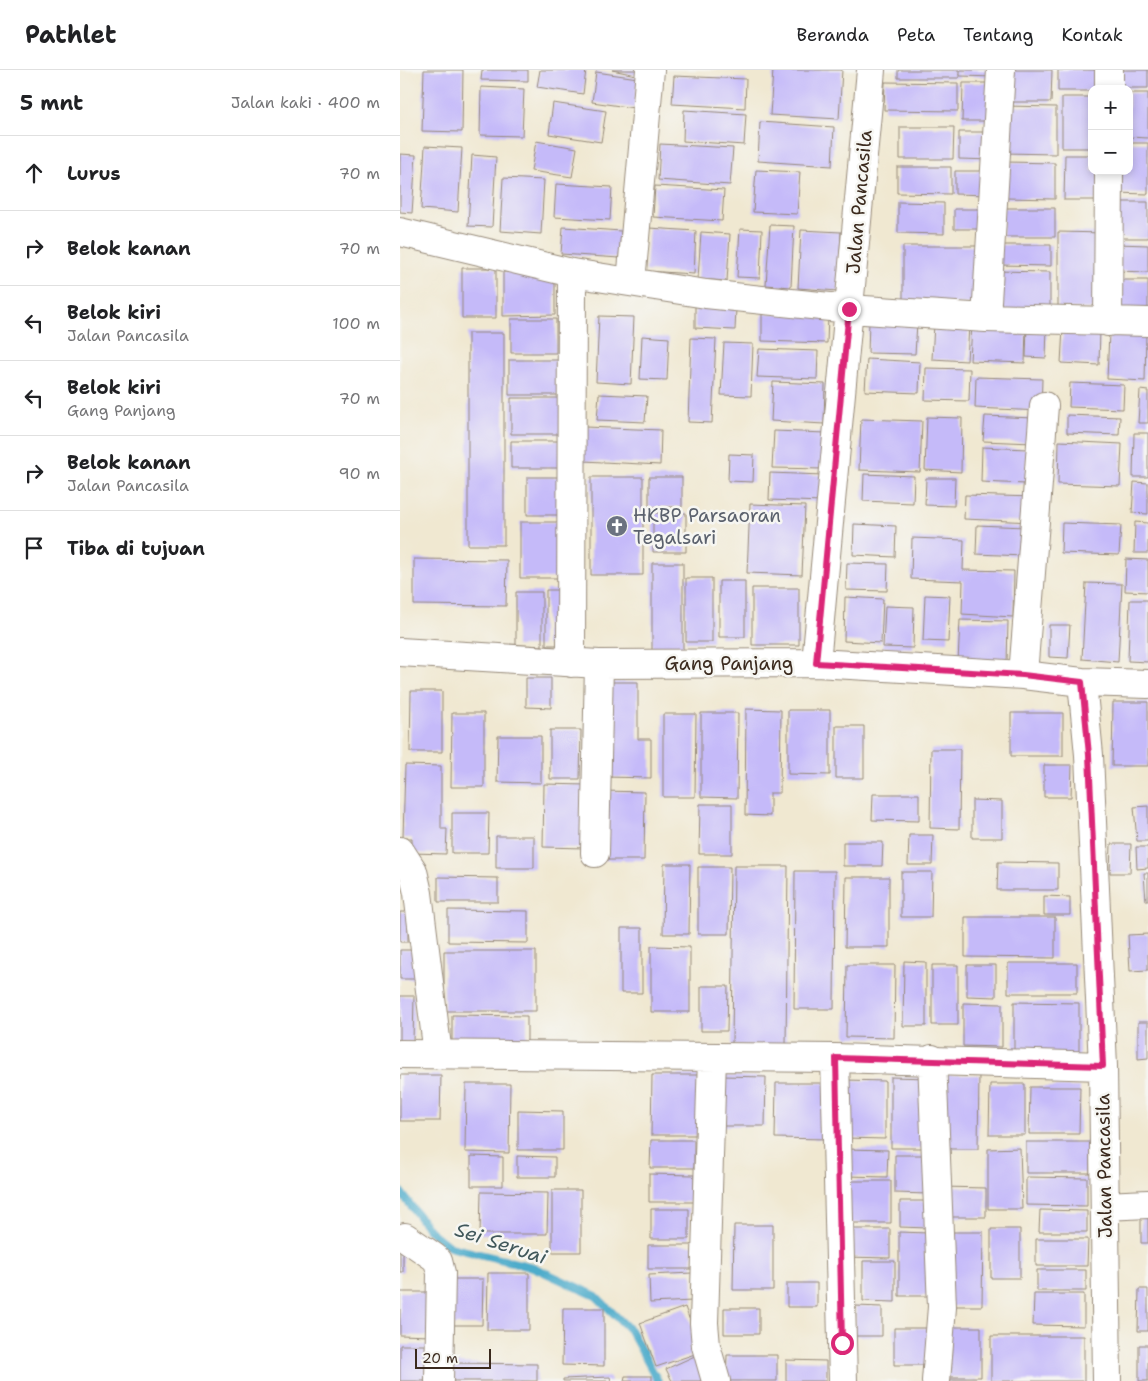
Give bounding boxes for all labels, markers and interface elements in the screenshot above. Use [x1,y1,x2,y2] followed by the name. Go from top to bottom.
[25,19,116,51] text: Pathlet
[797,23,869,47] text: Beranda
[897,23,935,47] text: Peta
[963,23,1034,47] text: Tentang
[1062,23,1123,47] text: Kontak
[1088,85,1133,175] map controls
[1088,85,1133,130] button: +
[20,89,83,117] text: 5 mnt
[231,92,380,113] text: Jalan kaki · 400 m
[840,129,878,275] street label: Jalan Pancasila
[1088,130,1133,175] button: −
[20,159,48,187] icon: ahead
[67,161,121,186] text: Lurus
[339,163,380,184] text: 70 m
[20,234,48,262] icon: right
[67,236,191,261] text: Belok kanan
[339,238,380,259] text: 70 m
[838,298,861,321] route end
[67,300,161,325] text: Belok kiri
[20,309,48,337] icon: left
[332,313,380,334] text: 100 m
[67,325,189,346] text: Jalan Pancasila
[67,375,161,400] text: Belok kiri
[20,384,48,412] icon: left
[339,388,380,409] text: 70 m
[67,400,176,421] text: Gang Panjang
[67,450,191,475] text: Belok kanan
[20,459,48,487] icon: right
[339,463,380,484] text: 90 m
[67,475,189,496] text: Jalan Pancasila
[633,503,781,550] place label: HKBP Parsaoran Tegalsari
[605,514,629,538] church icon: HKBP Parsaoran Tegalsari
[20,534,48,562] icon: arrive
[67,536,205,561] text: Tiba di tujuan
[664,651,794,676] street label: Gang Panjang
[1090,1093,1118,1239] street label: Jalan Pancasila
[452,1216,551,1270] water label: Sei Seruai
[831,1332,854,1355] route start
[415,1346,491,1369] scale bar
[422,1349,458,1367] text: 20 m

